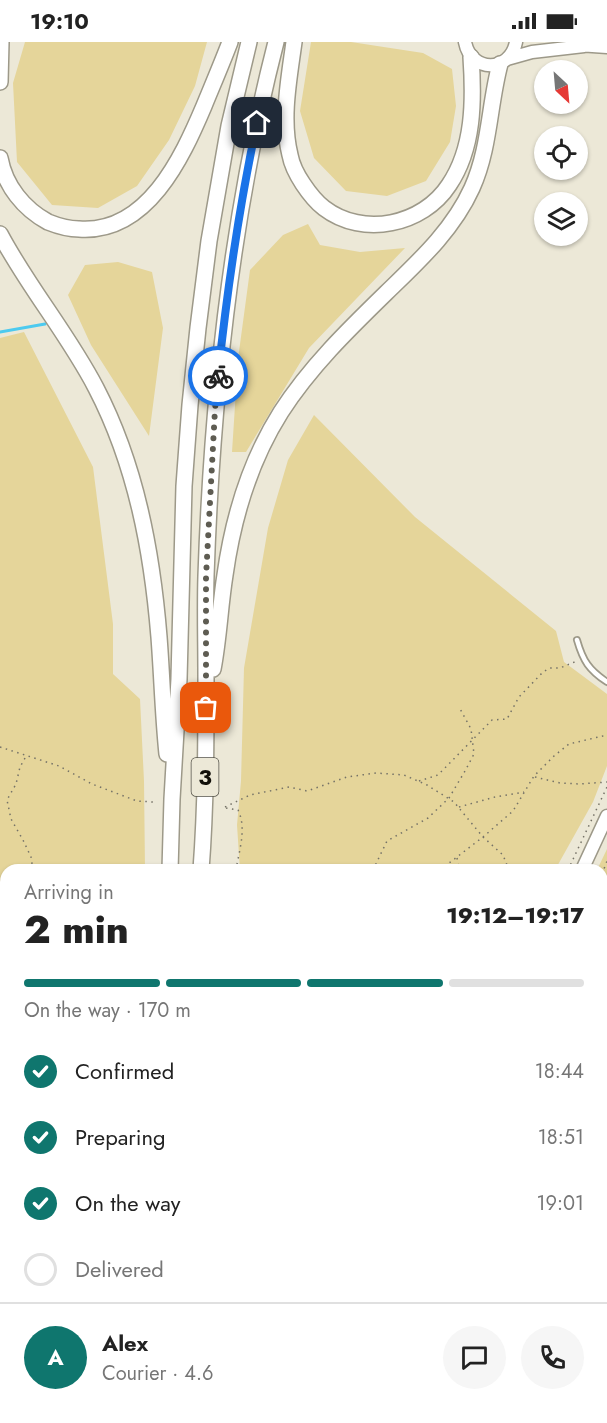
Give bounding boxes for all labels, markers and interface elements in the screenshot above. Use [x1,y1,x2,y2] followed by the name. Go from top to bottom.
[30,5,89,37] text: 19:10
[534,60,588,114] north arrow
[534,60,588,246] map controls
[231,97,282,148] pin
[240,106,273,139] icon: home
[534,126,588,180] button: locate
[534,192,588,246] button: layers
[188,346,248,406] courier
[202,360,235,393] icon: bike
[180,682,231,733] pin
[189,691,222,724] icon: bag
[192,758,218,796] road number: 3
[24,878,114,907] text: Arriving in
[446,899,584,931] text: 19:12–19:17
[24,901,129,958] text: 2 min
[24,996,191,1025] text: On the way · 170 m
[24,1055,57,1088] icon: check
[75,1055,174,1087] text: Confirmed
[535,1057,584,1086] text: 18:44
[24,1121,57,1154] icon: check
[75,1121,166,1153] text: Preparing
[538,1123,584,1152] text: 18:51
[24,1187,57,1220] icon: check
[75,1187,180,1219] text: On the way
[536,1189,584,1218] text: 19:01
[75,1253,164,1285] text: Delivered
[443,1326,506,1389] button: chat
[521,1326,584,1389] button: phone
[102,1327,148,1359] text: Alex
[47,1341,64,1373] text: A
[102,1359,214,1388] text: Courier · 4.6

